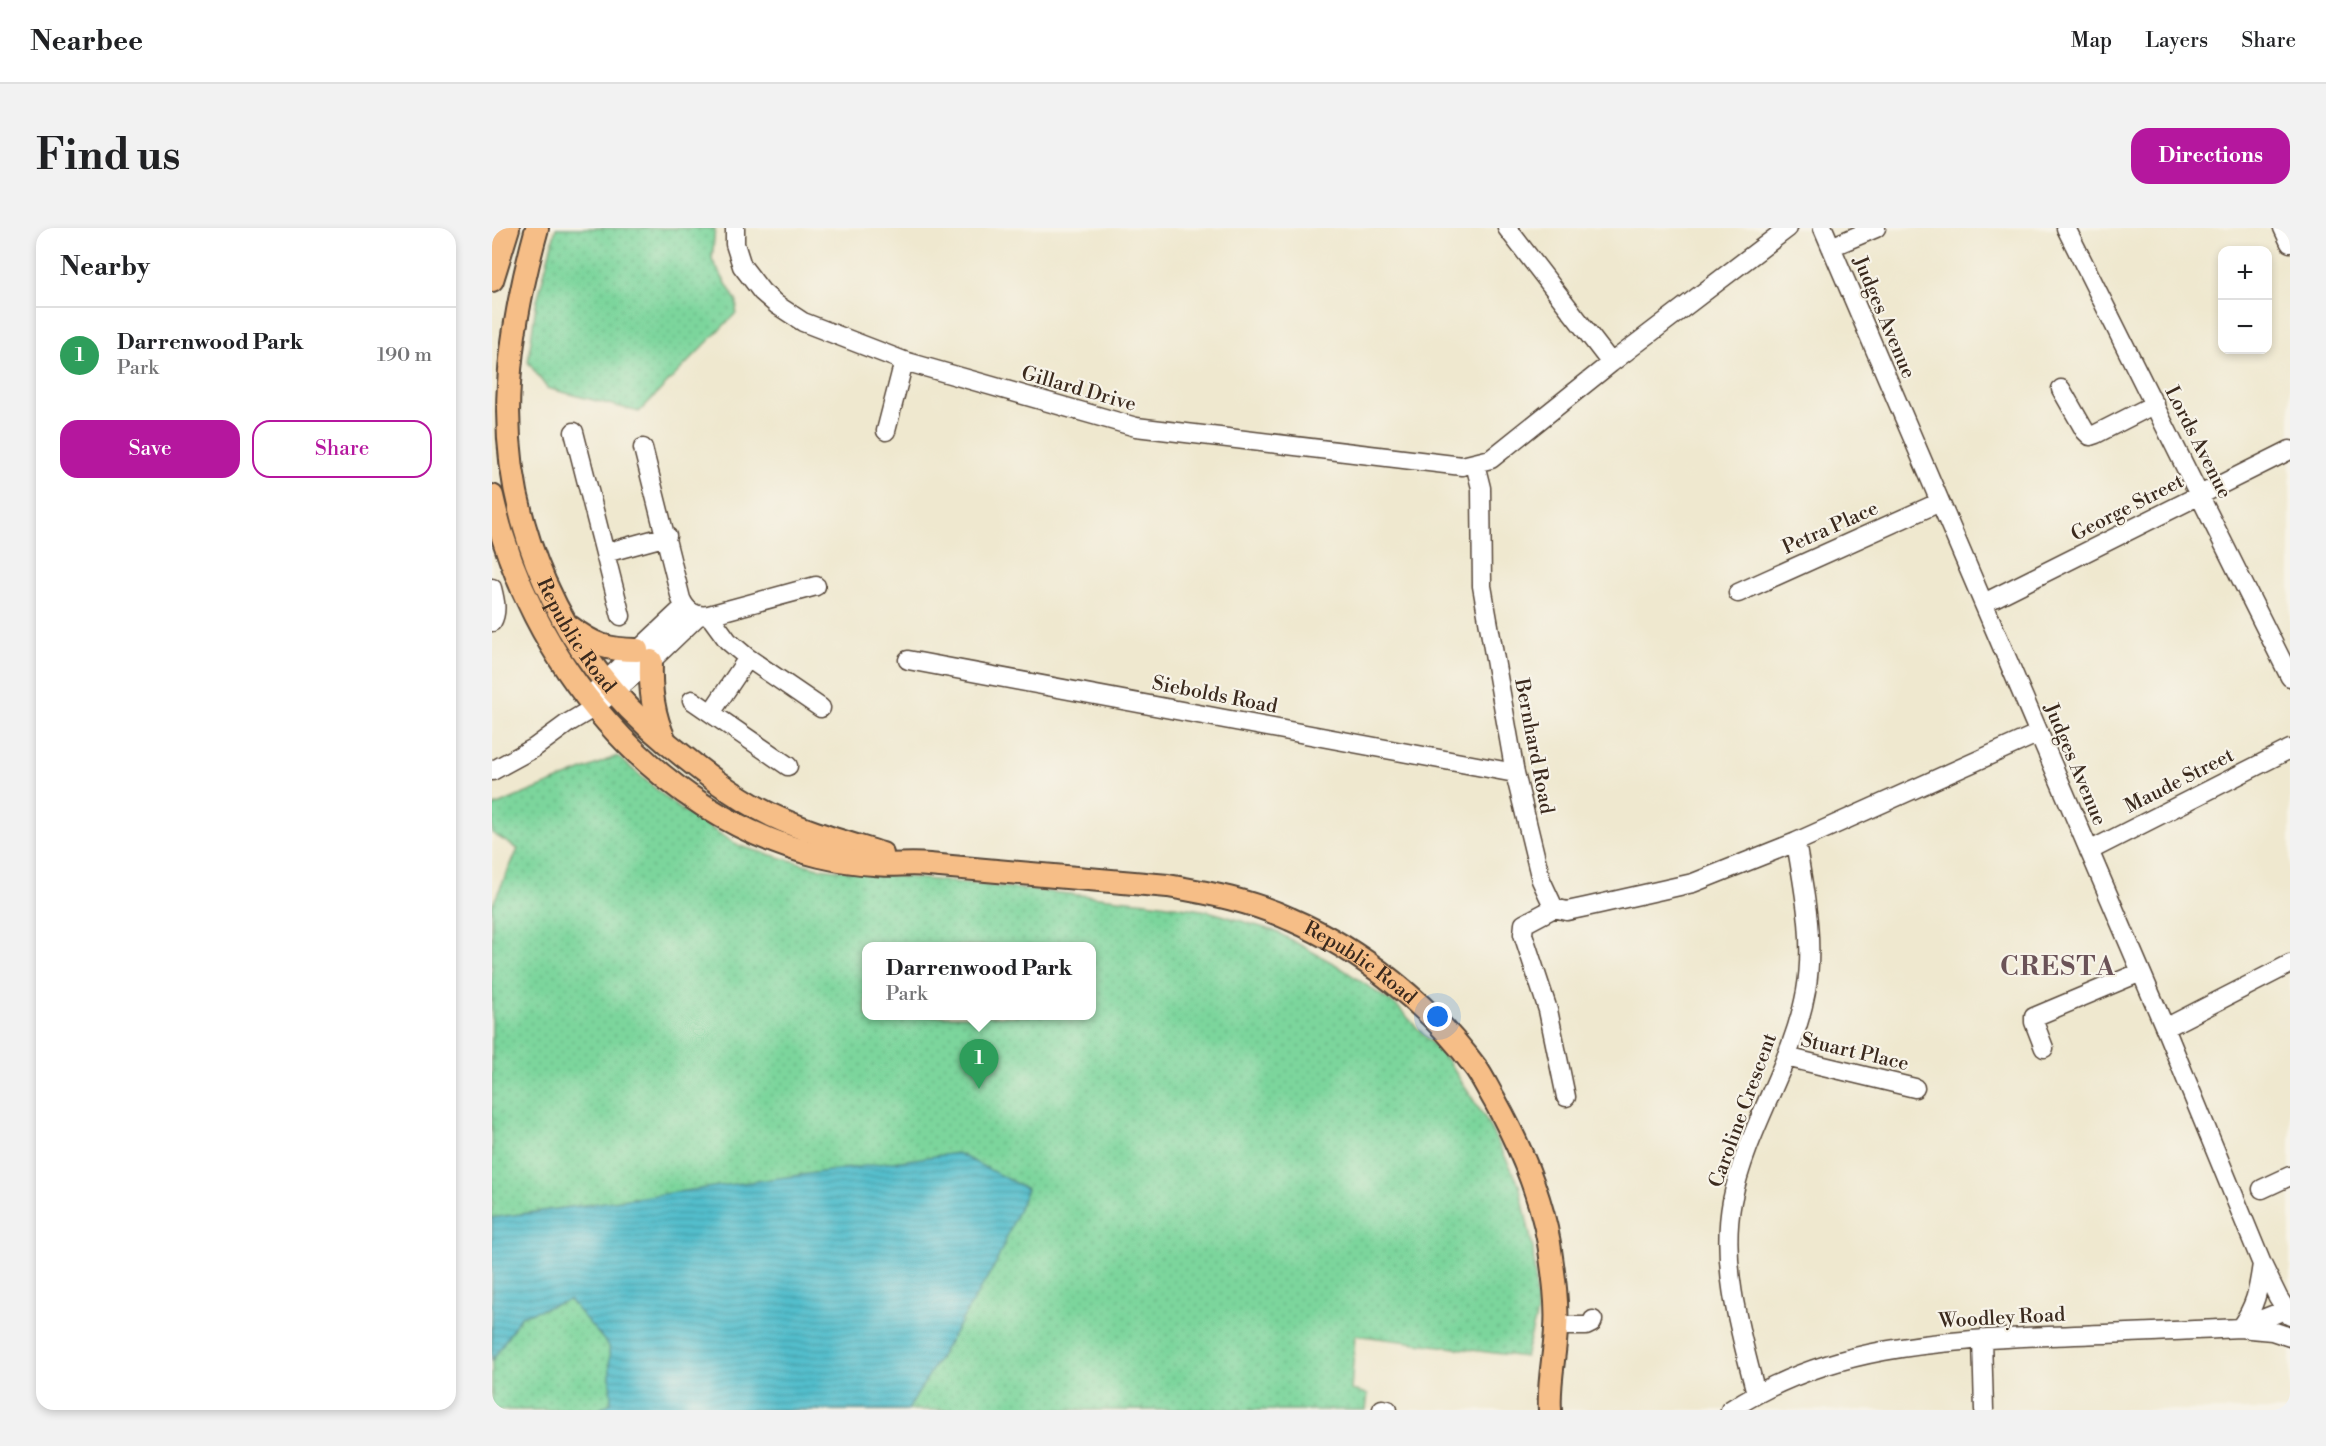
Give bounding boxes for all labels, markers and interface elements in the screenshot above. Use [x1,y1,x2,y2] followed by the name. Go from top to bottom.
[30,24,143,59] text: Nearbee
[2071,28,2112,54] text: Map
[2145,28,2208,54] text: Layers
[2241,28,2296,54] text: Share
[2131,128,2290,184] button: Directions
[36,130,180,183] text: Find us
[2218,246,2272,354] map controls
[2218,246,2272,300] button: +
[60,251,150,283] text: Nearby
[1846,252,1921,382] street label: Judges Avenue
[2218,300,2272,354] button: −
[117,329,303,356] text: Darrenwood Park
[75,343,84,368] text: 1
[377,343,432,368] text: 190 m
[117,356,159,381] text: Park
[1018,361,1139,418] street label: Gillard Drive
[2159,382,2237,503] street label: Lords Avenue
[60,420,240,478] button: Save
[252,420,432,478] button: Share
[2067,469,2188,547] street label: George Street
[1779,496,1882,561] street label: Petra Place
[530,574,621,699] street label: Republic Road
[1150,671,1280,720] street label: Siebolds Road
[1508,675,1559,817] street label: Bernhard Road
[2037,699,2112,829] street label: Judges Avenue
[2121,743,2238,820] street label: Maude Street
[1299,916,1422,1011] street label: Republic Road
[862,942,1096,1020] popup
[2000,951,2116,983] district label: CRESTA
[886,955,1072,982] text: Darrenwood Park
[886,982,927,1007] text: Park
[1423,1002,1452,1031] your location
[1798,1028,1911,1077] street label: Stuart Place
[1704,1030,1783,1191] street label: Caroline Crescent
[960,1040,998,1089] pin: 1
[1937,1303,2067,1334] street label: Woodley Road

